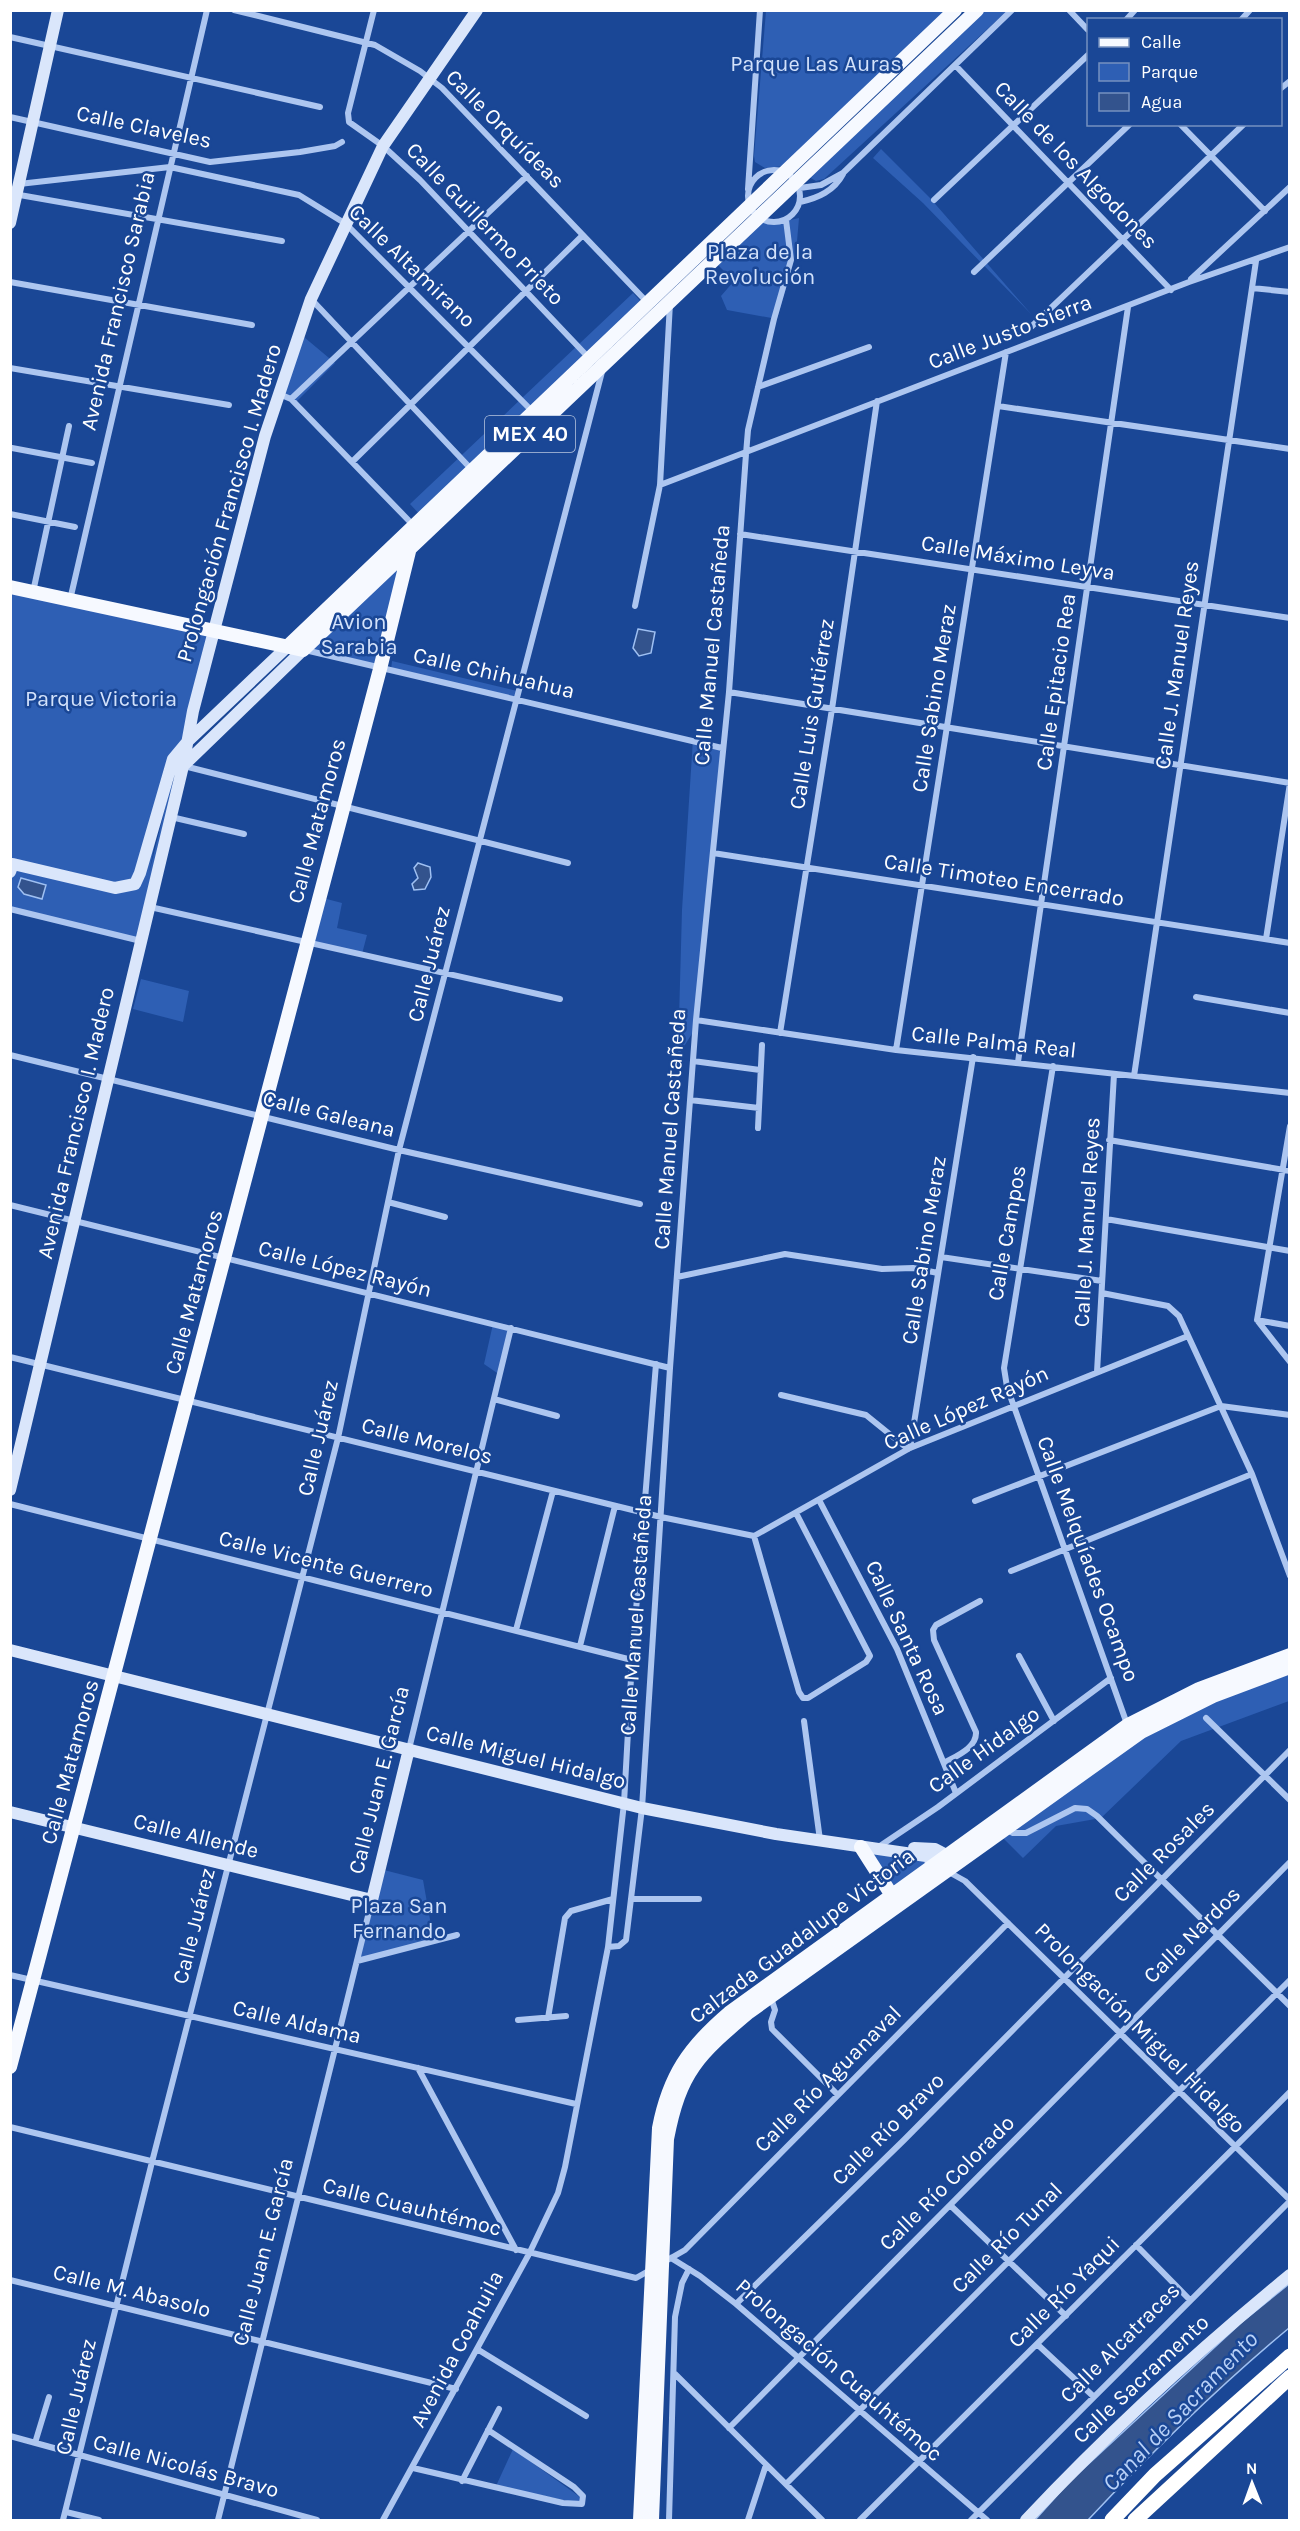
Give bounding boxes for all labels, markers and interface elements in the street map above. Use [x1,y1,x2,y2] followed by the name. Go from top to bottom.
[1087,18,1282,126] legend
[1141,31,1181,53] text: Calle
[730,51,902,77] park label: Parque Las Auras
[1141,61,1198,83] text: Parque
[440,64,570,194] street label: Calle Orquídeas
[989,76,1163,254] street label: Calle de los Algodones
[1141,91,1182,113] text: Agua
[74,100,214,154] street label: Calle Claveles
[401,137,569,311] street label: Calle Guillermo Prieto
[76,169,160,433] street label: Avenida Francisco Sarabia
[343,199,481,333] street label: Calle Altamirano
[705,239,815,290] park label: Plaza de la Revolución
[925,289,1095,375] street label: Calle Justo Sierra
[171,341,287,665] street label: Prolongación Francisco I. Madero
[485,416,575,452] road number: MEX 40
[689,523,735,767] street label: Calle Manuel Castañeda
[919,530,1117,586] street label: Calle Máximo Leyva
[1149,559,1205,771] street label: Calle J. Manuel Reyes
[1031,592,1081,772] street label: Calle Epitacio Rea
[906,602,962,794] street label: Calle Sabino Meraz
[320,609,398,660] park label: Avion Sarabia
[784,617,840,811] street label: Calle Luis Gutiérrez
[411,642,577,704] street label: Calle Chihuahua
[25,686,177,712] park label: Parque Victoria
[282,736,352,906] street label: Calle Matamoros
[882,848,1126,912] street label: Calle Timoteo Encerrado
[402,903,456,1025] street label: Calle Juárez
[32,985,120,1261] street label: Avenida Francisco I. Madero
[649,1008,691,1250] street label: Calle Manuel Castañeda
[910,1020,1078,1064] street label: Calle Palma Real
[260,1085,398,1143] street label: Calle Galeana
[1069,1116,1105,1328] street label: Calle J. Manuel Reyes
[896,1154,952,1346] street label: Calle Sabino Meraz
[982,1163,1032,1303] street label: Calle Campos
[159,1207,229,1377] street label: Calle Matamoros
[256,1235,434,1303] street label: Calle López Rayón
[880,1360,1052,1456] street label: Calle López Rayón
[292,1377,344,1499] street label: Calle Juárez
[359,1412,495,1470] street label: Calle Morelos
[1031,1433,1145,1685] street label: Calle Melquíades Ocampo
[615,1494,657,1736] street label: Calle Manuel Castañeda
[216,1525,436,1603] street label: Calle Vicente Guerrero
[860,1556,954,1720] street label: Calle Santa Rosa
[35,1677,105,1847] street label: Calle Matamoros
[343,1683,415,1877] street label: Calle Juan E. García
[923,1701,1045,1799] street label: Calle Hidalgo
[423,1720,629,1794] street label: Calle Miguel Hidalgo
[1108,1796,1220,1908] street label: Calle Rosales
[131,1808,261,1864] street label: Calle Allende
[684,1843,920,2029] street label: Calzada Guadalupe Victoria
[167,1865,221,1987] street label: Calle Juárez
[1138,1881,1246,1989] street label: Calle Nardos
[351,1893,447,1944] park label: Plaza San Fernando
[1029,1917,1251,2139] street label: Prolongación Miguel Hidalgo
[230,1995,364,2049] street label: Calle Aldama
[749,2000,907,2158] street label: Calle Río Aguanaval
[826,2067,950,2191] street label: Calle Río Bravo
[874,2110,1020,2256] street label: Calle Río Colorado
[227,2155,299,2349] street label: Calle Juan E. García
[320,2172,504,2242] street label: Calle Cuauhtémoc
[946,2177,1068,2299] street label: Calle Río Tunal
[1003,2231,1125,2353] street label: Calle Río Yaqui
[50,2259,214,2323] street label: Calle M. Abasolo
[405,2266,509,2432] street label: Avenida Coahuila
[730,2273,948,2467] street label: Prolongación Cuauhtémoc
[1055,2278,1185,2408] street label: Calle Alcatraces
[1068,2309,1214,2449] street label: Calle Sacramento
[1096,2325,1264,2497] water label: Canal de Sacramento
[50,2336,102,2458] street label: Calle Juárez
[90,2429,282,2503] street label: Calle Nicolás Bravo
[1222,2453,1282,2513] north arrow
[1246,2459,1258,2478] text: N

